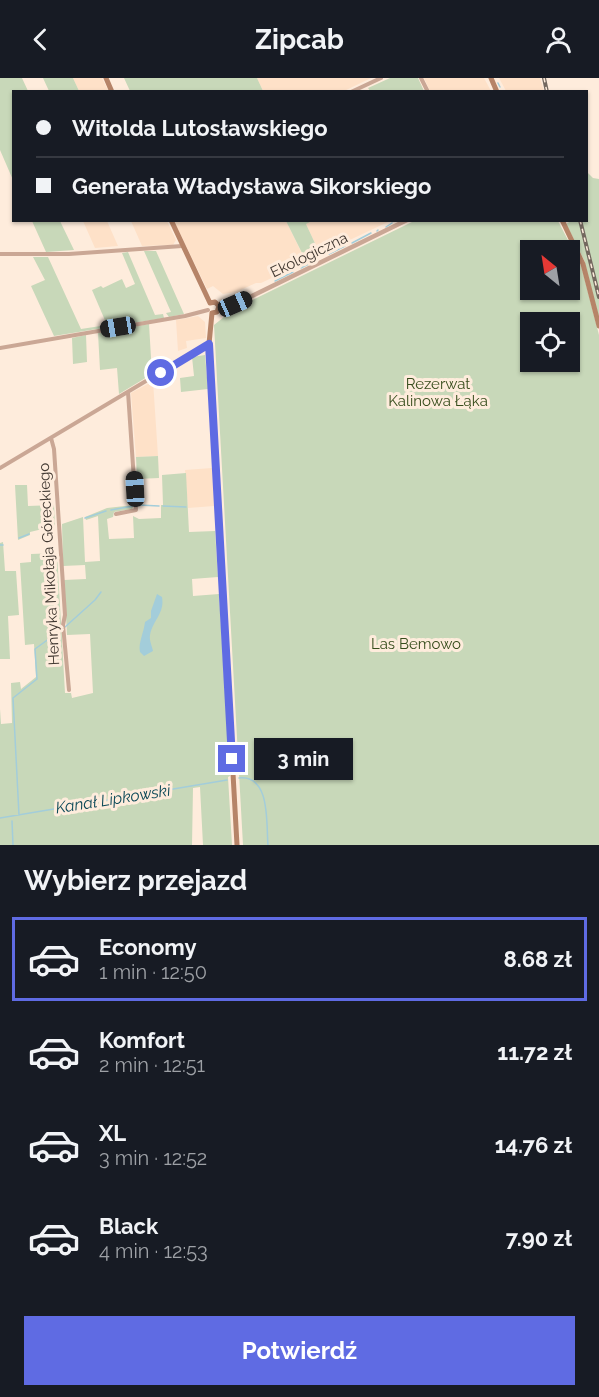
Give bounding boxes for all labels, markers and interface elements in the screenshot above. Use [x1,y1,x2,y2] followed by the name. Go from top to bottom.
[24,23,57,56] icon: back
[542,23,575,56] icon: person
[255,24,344,55] text: Zipcab
[72,115,328,141] text: Witolda Lutosławskiego
[72,173,431,199] text: Generała Władysława Sikorskiego
[267,229,351,281] street label: Ekologiczna
[520,240,580,300] north arrow
[520,240,580,372] map controls
[215,288,255,320] car
[520,312,580,372] button: locate
[99,315,137,339] car
[147,359,174,386] route start
[388,375,488,410] park label: Rezerwat Kalinowa Łąka
[35,462,63,666] street label: Henryka Mikołaja Góreckiego
[125,471,145,507] car
[371,635,461,653] park label: Las Bemowo
[253,738,352,780] callout: 3 min
[218,745,245,772] route end
[278,747,329,771] text: 3 min
[54,780,172,817] water label: Kanał Lipkowski
[24,865,247,896] text: Wybierz przejazd
[27,932,81,986] icon: car
[99,934,197,960] text: Economy
[503,946,572,972] text: 8.68 zł
[99,960,207,984] text: 1 min · 12:50
[27,1025,81,1079] icon: car
[99,1027,185,1053] text: Komfort
[497,1039,572,1065] text: 11.72 zł
[99,1053,205,1077] text: 2 min · 12:51
[27,1118,81,1172] icon: car
[99,1120,126,1146] text: XL
[495,1132,572,1158] text: 14.76 zł
[99,1146,207,1170] text: 3 min · 12:52
[27,1211,81,1265] icon: car
[99,1213,158,1239] text: Black
[506,1225,572,1251] text: 7.90 zł
[99,1239,208,1263] text: 4 min · 12:53
[24,1316,575,1385] button: Potwierdź

